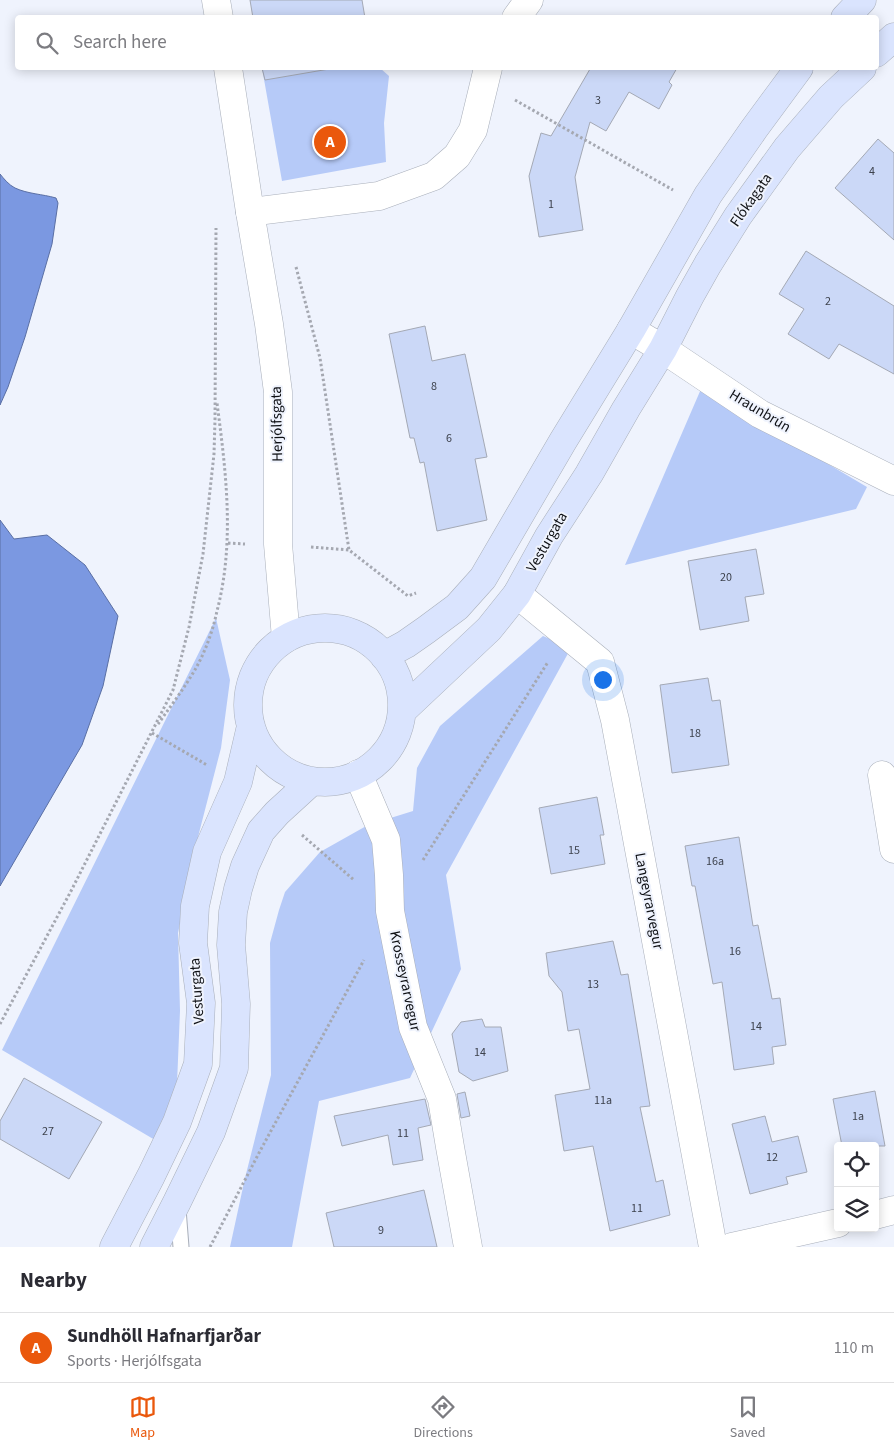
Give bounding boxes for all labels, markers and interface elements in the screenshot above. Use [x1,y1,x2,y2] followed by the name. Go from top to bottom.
[15,15,879,70] search box
[33,29,61,57] icon: search
[73,29,167,56] text: Search here
[595,92,601,109] house number: 3
[314,123,346,161] pin: A
[869,163,875,180] house number: 4
[725,169,777,231] street label: Flókagata
[548,196,554,213] house number: 1
[825,293,831,310] house number: 2
[431,378,437,395] house number: 8
[725,384,795,438] street label: Hraunbrún
[266,386,288,462] street label: Herjólfsgata
[446,430,452,447] house number: 6
[521,508,573,576] street label: Vesturgata
[720,569,732,586] house number: 20
[590,667,616,693] your location
[689,725,701,742] house number: 18
[568,842,580,859] house number: 15
[629,851,669,952] street label: Langeyrarvegur
[706,853,724,870] house number: 16a
[384,929,426,1034] street label: Krosseyrarvegur
[729,943,741,960] house number: 16
[184,957,210,1025] street label: Vesturgata
[587,976,599,993] house number: 13
[750,1018,762,1035] house number: 14
[474,1044,486,1061] house number: 14
[594,1092,612,1109] house number: 11a
[852,1108,864,1125] house number: 1a
[42,1123,54,1140] house number: 27
[397,1125,409,1142] house number: 11
[834,1142,879,1232] map controls
[834,1142,879,1187] button: locate
[766,1149,778,1166] house number: 12
[834,1187,879,1232] button: layers
[631,1200,643,1217] house number: 11
[378,1222,384,1239] house number: 9
[20,1265,87,1295] text: Nearby
[67,1323,261,1350] text: Sundhöll Hafnarfjarðar
[31,1337,41,1359] text: A
[834,1337,874,1359] text: 110 m
[67,1350,202,1372] text: Sports · Herjólfsgata
[129,1393,157,1443] tab: Map
[414,1393,473,1443] tab: Directions
[730,1393,765,1443] tab: Saved

